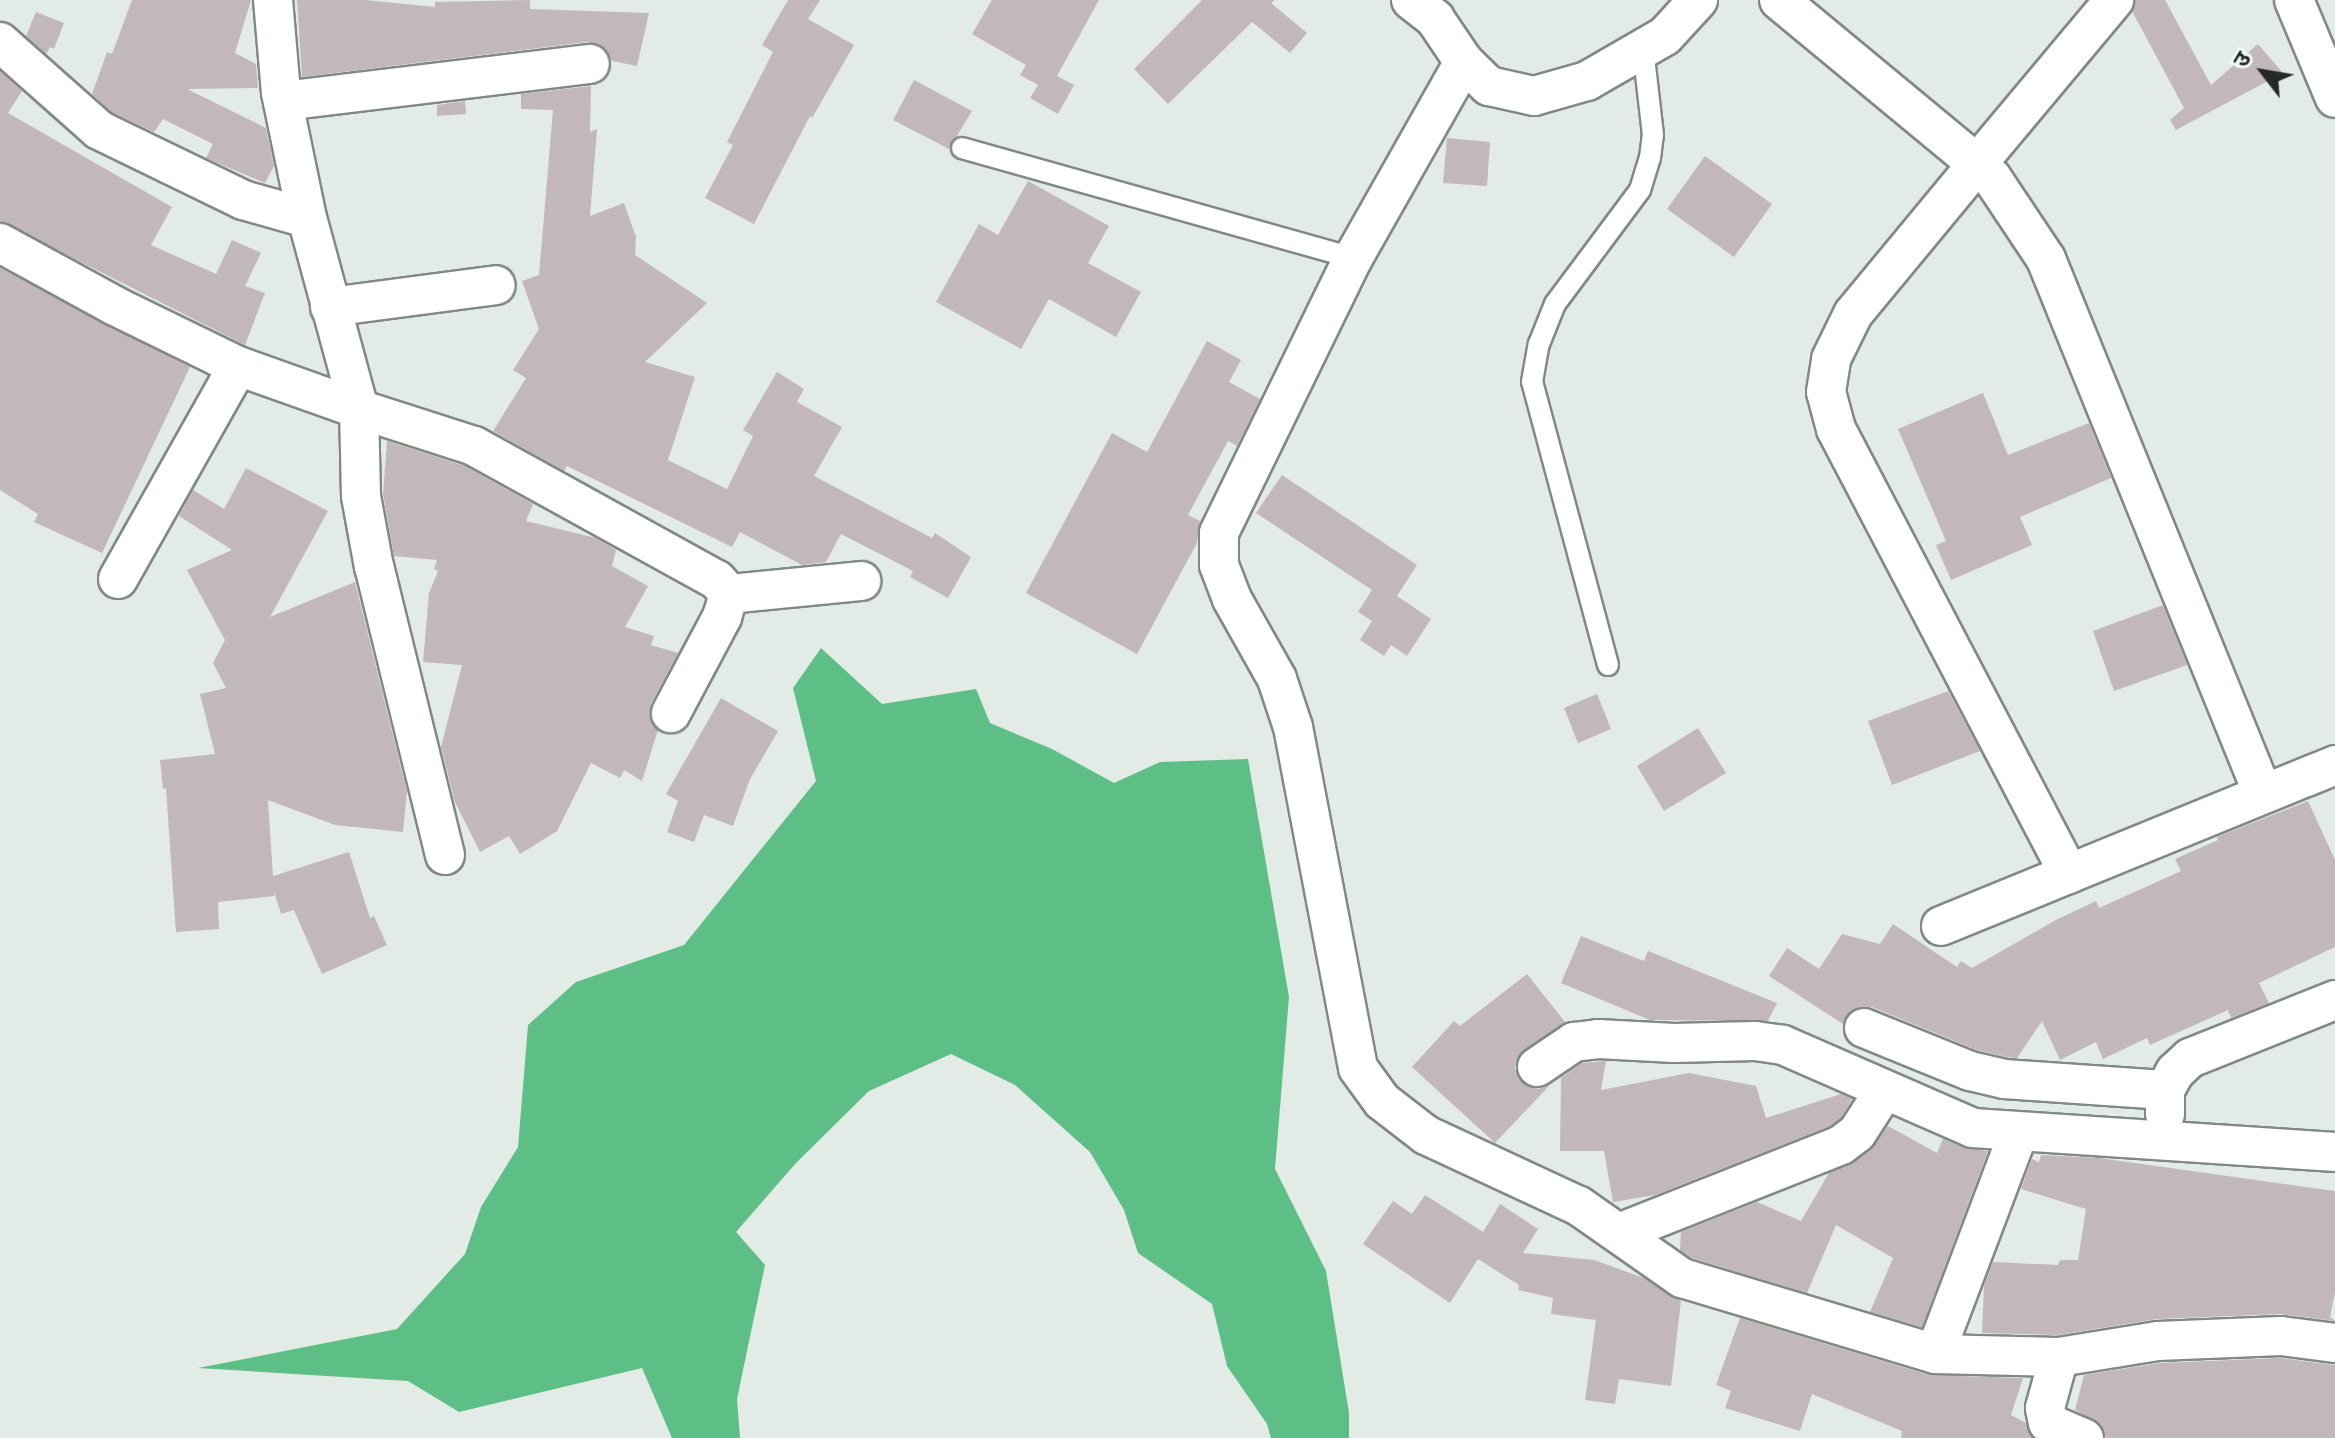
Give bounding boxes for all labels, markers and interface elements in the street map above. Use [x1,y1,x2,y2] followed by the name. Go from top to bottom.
[2223,32,2303,112] north arrow
[2228,47,2256,71] text: उ

